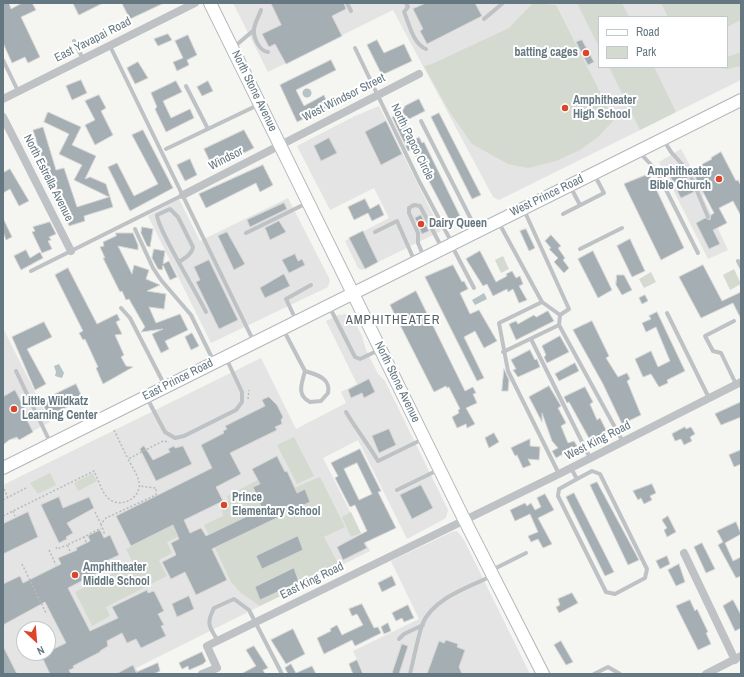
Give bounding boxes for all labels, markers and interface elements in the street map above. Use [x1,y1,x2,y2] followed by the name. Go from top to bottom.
[52,15,134,65] street label: East Yavapai Road
[598,16,728,68] legend
[636,24,660,40] text: Road
[636,44,656,60] text: Park
[515,46,578,60] place label: batting cages
[228,48,280,134] street label: North Stone Avenue
[581,48,591,58] marker: batting cages
[300,71,388,125] street label: West Windsor Street
[573,94,636,122] place label: Amphitheater High School
[387,101,437,183] street label: North Papco Circle
[560,103,570,113] marker: Amphitheater High School
[20,132,76,224] street label: North Estrella Avenue
[206,144,246,174] street label: Windsor
[648,165,711,193] place label: Amphitheater Bible Church
[508,172,586,220] street label: West Prince Road
[714,174,724,184] marker: Amphitheater Bible Church
[429,217,487,231] place label: Dairy Queen
[416,219,426,229] marker: Dairy Queen
[346,313,440,329] district label: AMPHITHEATER
[371,339,423,425] street label: North Stone Avenue
[140,356,216,404] street label: East Prince Road
[22,395,97,423] place label: Little Wildkatz Learning Center
[9,404,19,414] marker: Little Wildkatz Learning Center
[563,418,633,464] street label: West King Road
[232,491,321,519] place label: Prince Elementary School
[219,500,229,510] marker: Prince Elementary School
[278,559,346,603] street label: East King Road
[83,561,150,589] place label: Amphitheater Middle School
[70,570,80,580] marker: Amphitheater Middle School
[16,621,56,661] north arrow
[35,643,47,659] text: N

